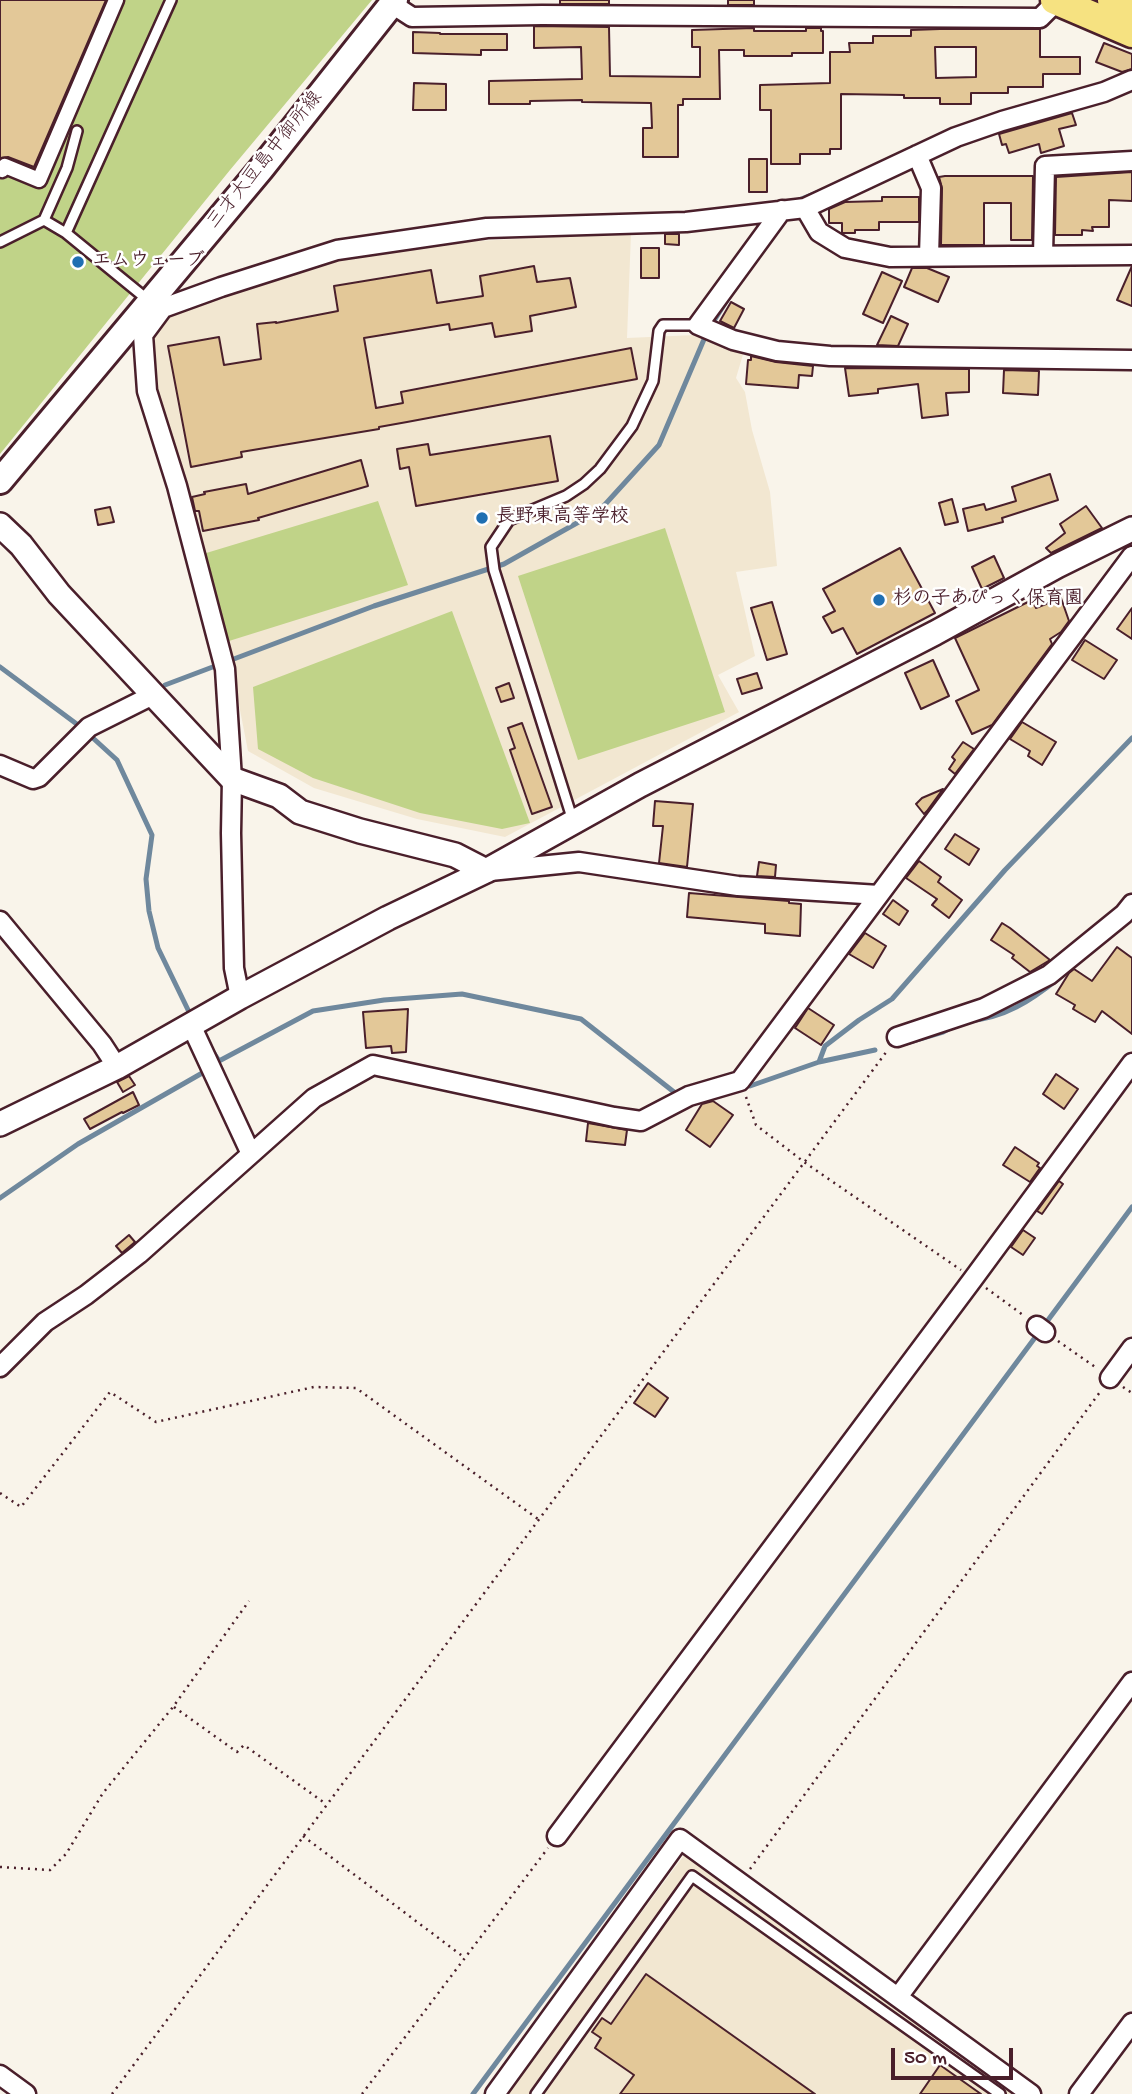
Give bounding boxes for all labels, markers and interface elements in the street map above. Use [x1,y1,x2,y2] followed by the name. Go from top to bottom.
[203,87,329,235] street label: 三才大豆島中御所線
[92,251,205,273] place label: エムウェーブ
[70,254,86,270] marker: エムウェーブ
[496,507,629,529] place label: 長野東高等学校
[474,510,490,526] marker: 長野東高等学校
[893,589,1083,611] place label: 杉の子あぴっく保育園
[871,592,887,608] marker: 杉の子あぴっく保育園
[894,2035,1016,2078] scale bar
[904,2047,947,2072] text: 50 m

